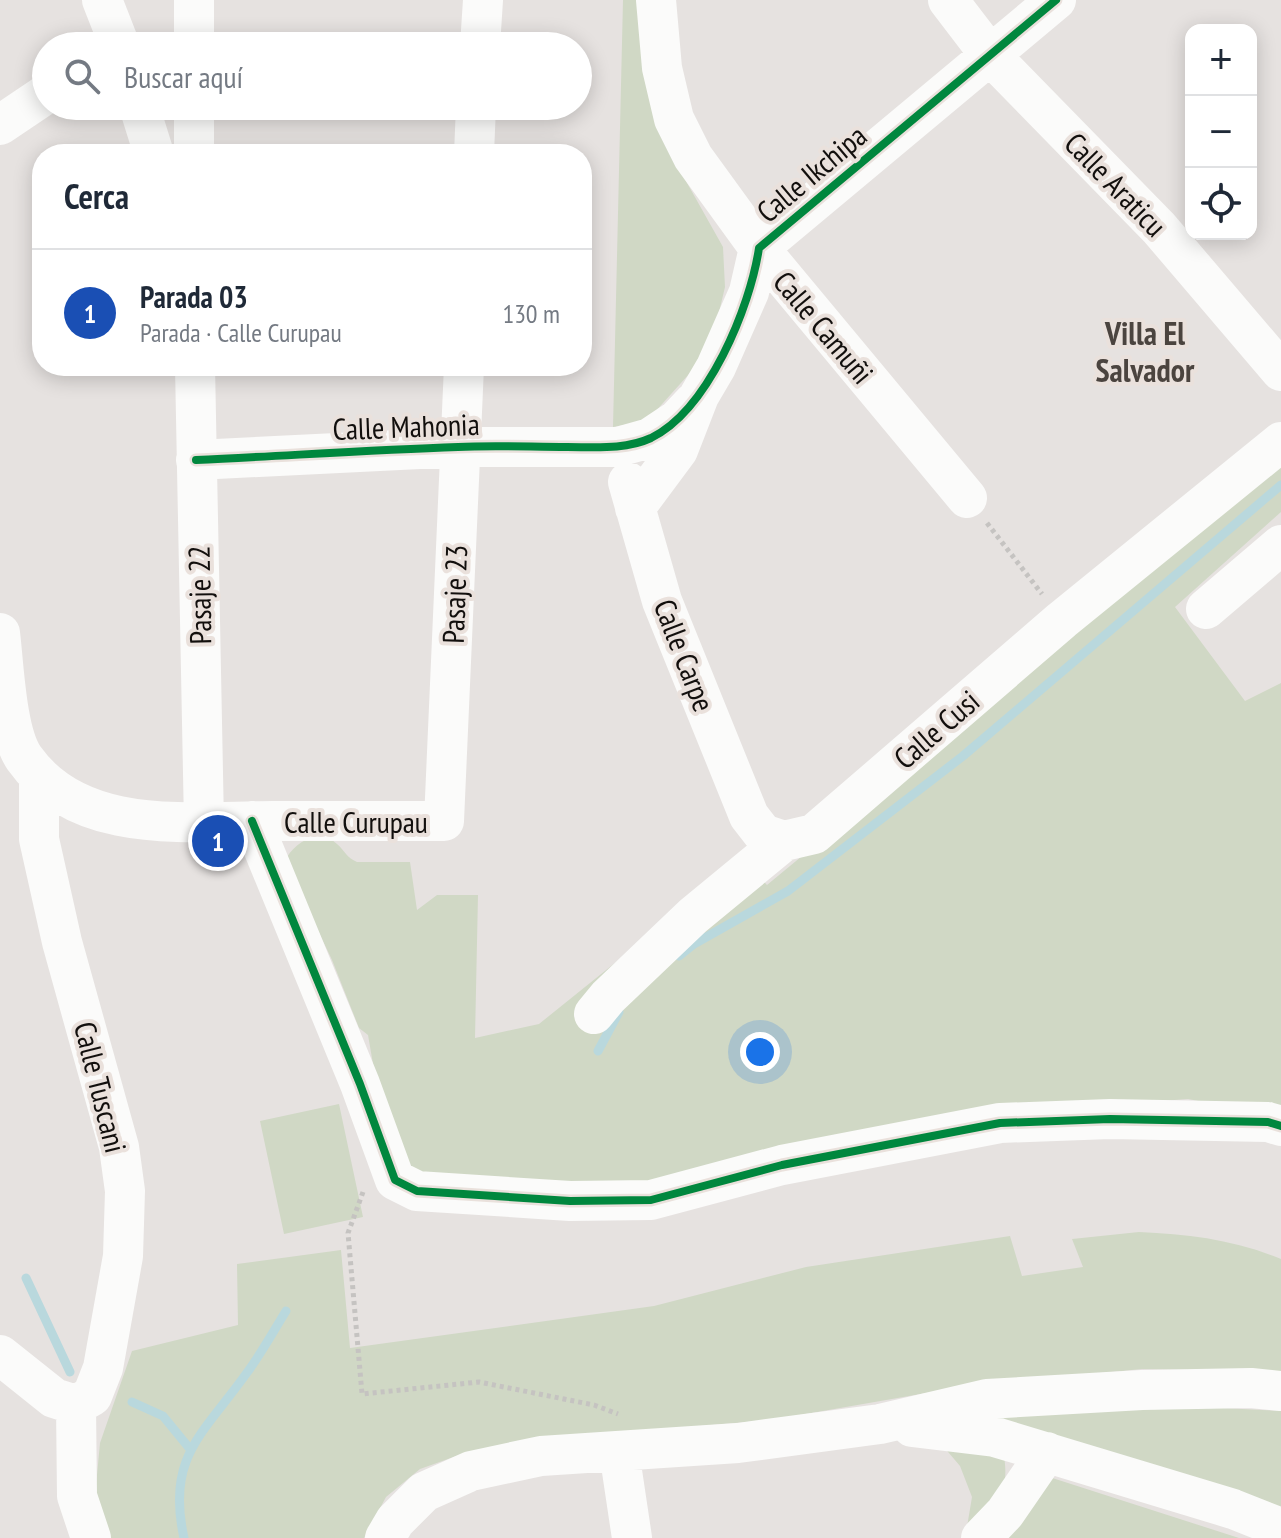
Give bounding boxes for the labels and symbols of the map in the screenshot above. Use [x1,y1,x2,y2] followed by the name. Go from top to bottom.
[748,116,874,230] street label: Calle Ikchipa
[1057,124,1175,244] street label: Calle Araticu
[765,263,883,391] street label: Calle Camuñi
[1096,312,1195,391] district label: Villa El Salvador
[332,404,480,448] street label: Calle Mahonia
[433,544,475,644] street label: Pasaje 23
[179,545,219,645] street label: Pasaje 22
[646,593,724,717] street label: Calle Carpe
[885,681,987,777] street label: Calle Cusi
[284,802,428,841] street label: Calle Curupau
[192,811,244,871] pin: 1
[66,1017,136,1157] street label: Calle Tuscani
[740,1032,780,1072] your location

